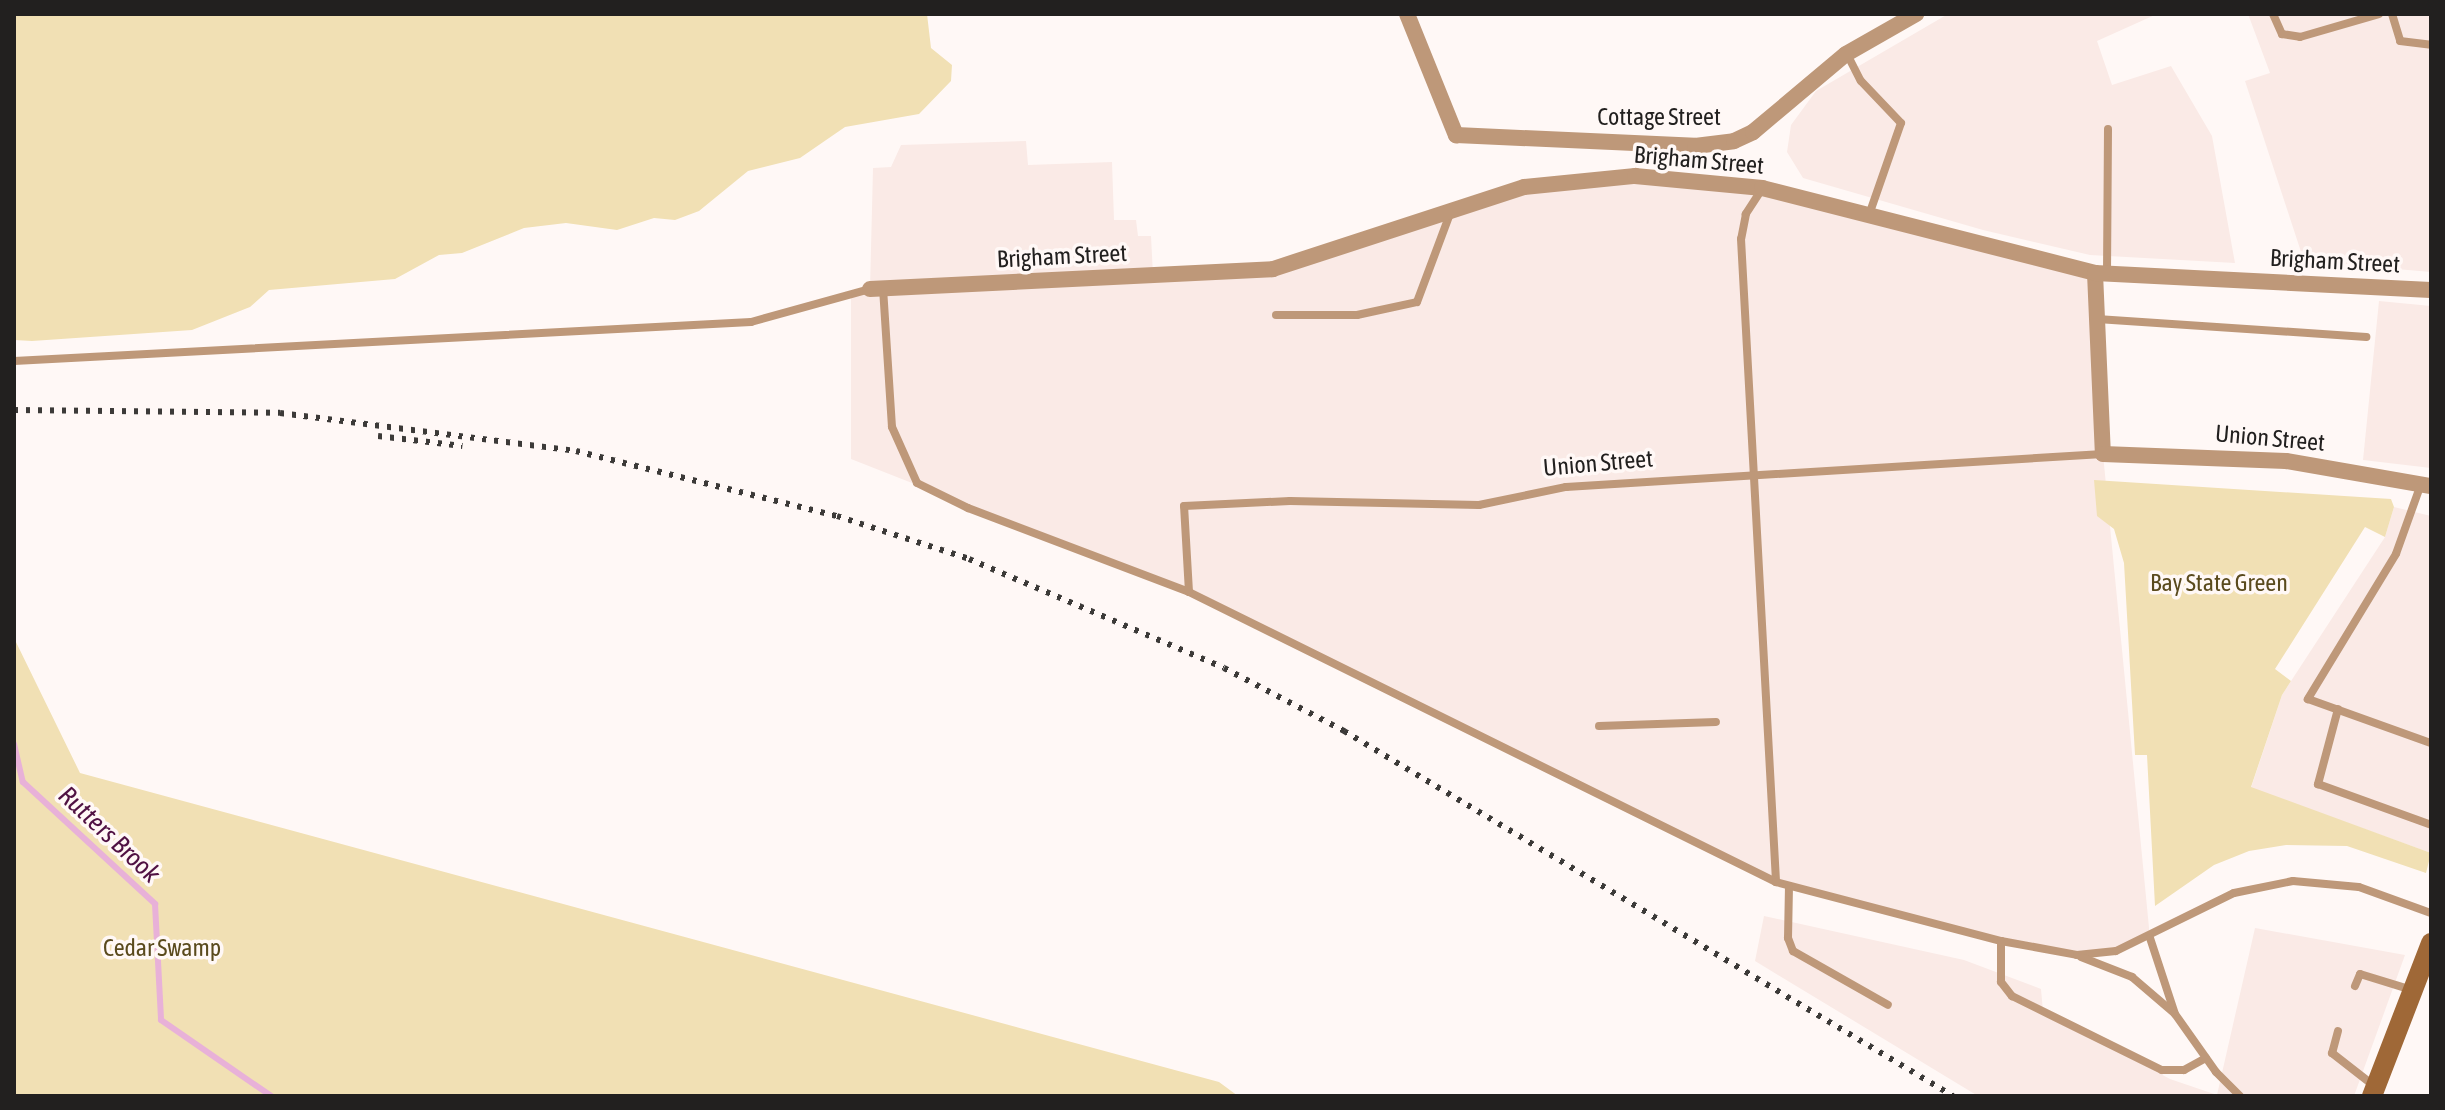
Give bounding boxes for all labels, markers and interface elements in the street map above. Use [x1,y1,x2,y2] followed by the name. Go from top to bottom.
[1597,103,1721,131] street label: Cottage Street
[1633,140,1765,180] street label: Brigham Street
[996,238,1128,274] street label: Brigham Street
[2269,243,2401,279] street label: Brigham Street
[2214,419,2326,457] street label: Union Street
[1542,444,1654,482] street label: Union Street
[2150,569,2288,597] park label: Bay State Green
[52,780,166,890] water label: Rutters Brook
[103,934,221,962] park label: Cedar Swamp

